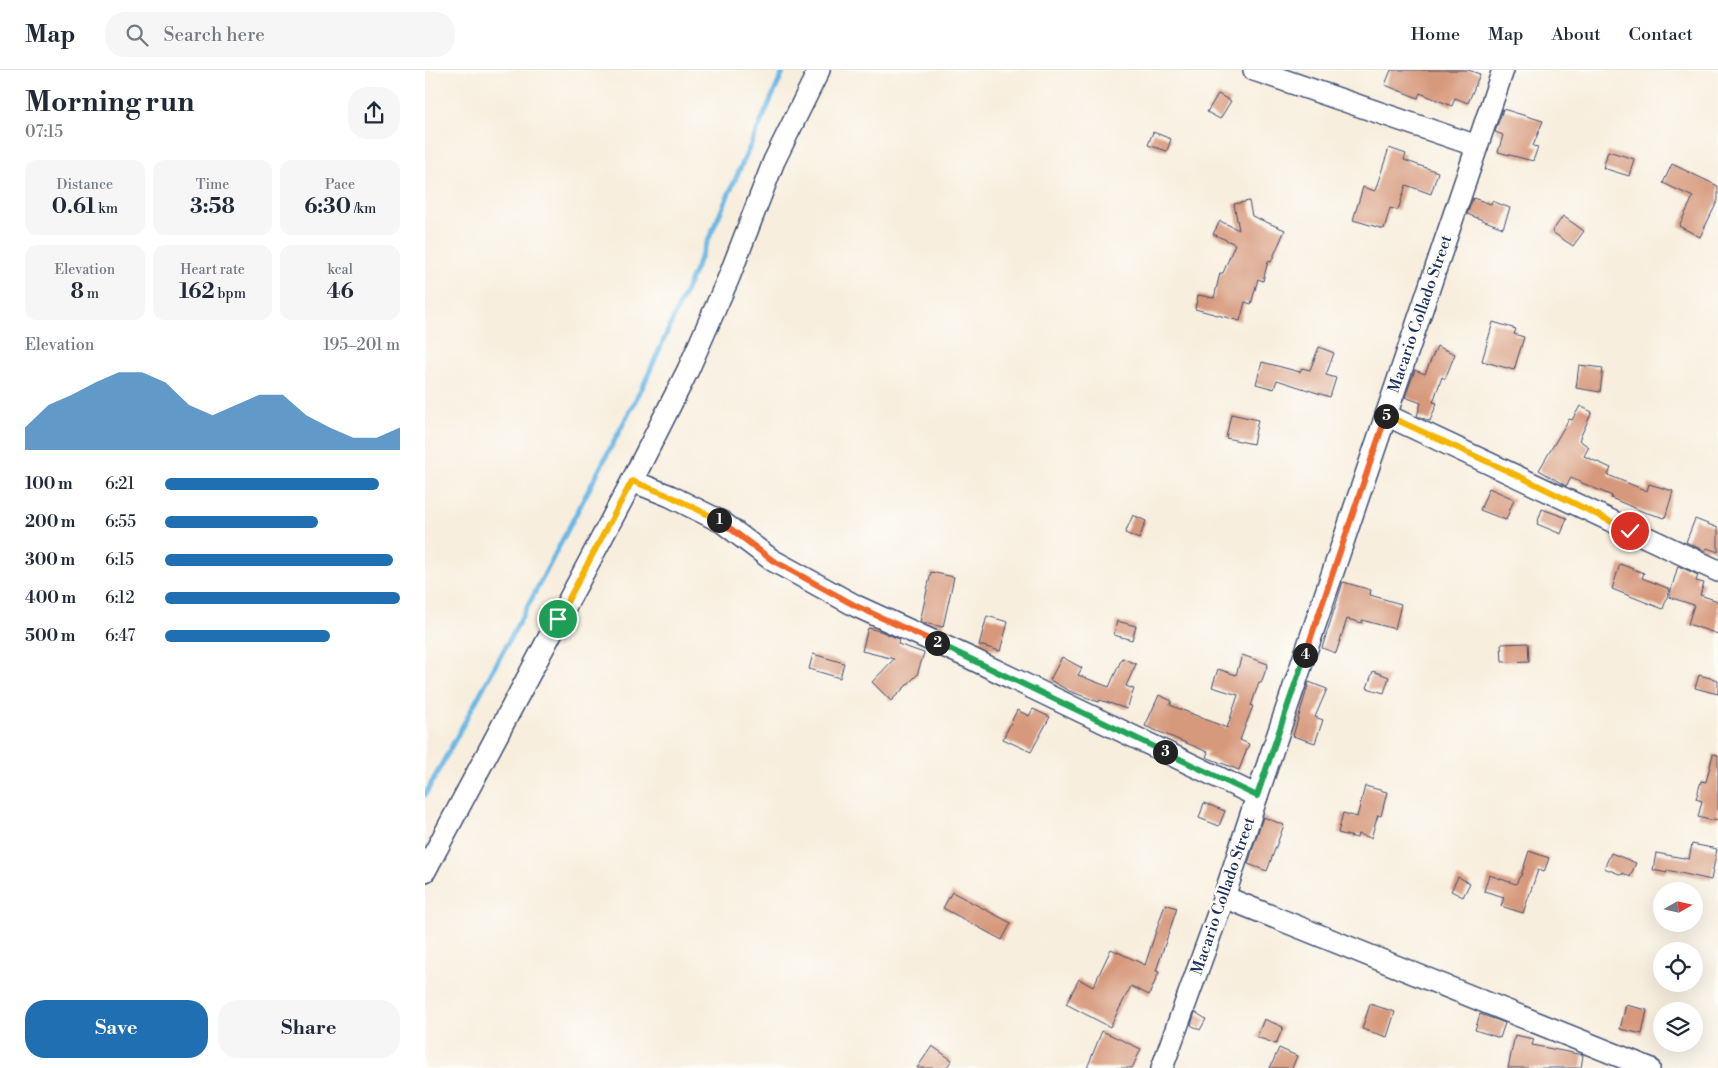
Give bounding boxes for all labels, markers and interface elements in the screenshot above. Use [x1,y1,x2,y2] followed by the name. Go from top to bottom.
[105,12,455,57] search box
[25,20,75,50] text: Map
[123,21,151,49] icon: search
[163,23,265,47] text: Search here
[1411,23,1460,46] text: Home
[1488,23,1524,46] text: Map
[1552,23,1601,46] text: About
[1629,23,1693,46] text: Contact
[25,85,194,120] text: Morning run
[348,87,400,139] button: share
[25,122,63,142] text: 07:15
[57,176,113,194] text: Distance
[196,176,229,194] text: Time
[325,176,355,194] text: Pace
[52,194,95,220] text: 0.61
[190,194,235,220] text: 3:58
[304,194,351,220] text: 6:30
[95,200,118,218] text: km
[351,200,376,218] text: /km
[1384,232,1457,396] street label: Macario Collado Street
[55,261,115,279] text: Elevation
[180,261,245,279] text: Heart rate
[327,261,353,279] text: kcal
[71,279,84,305] text: 8
[179,279,215,305] text: 162
[327,279,354,305] text: 46
[84,285,99,303] text: m
[215,285,246,303] text: bpm
[25,335,94,355] text: Elevation
[323,335,400,355] text: 195–201 m
[1373,404,1399,428] pin: 5
[1382,407,1391,425] text: 5
[25,474,73,494] text: 100 m
[105,474,135,494] text: 6:21
[707,508,731,532] pin: 1
[1609,510,1651,552] pin
[716,511,723,529] text: 1
[25,512,75,532] text: 200 m
[105,512,136,532] text: 6:55
[1616,517,1644,545] icon: check
[25,550,75,570] text: 300 m
[105,550,134,570] text: 6:15
[25,588,76,608] text: 400 m
[105,588,135,608] text: 6:12
[537,598,579,640] pin
[544,605,572,633] icon: arrive
[25,626,75,646] text: 500 m
[105,626,135,646] text: 6:47
[925,630,949,656] pin: 2
[933,634,942,652] text: 2
[1293,642,1317,668] pin: 4
[1301,646,1310,664] text: 4
[1153,740,1177,764] pin: 3
[1161,743,1170,761] text: 3
[1187,814,1260,978] street label: Macario Collado Street
[1653,882,1703,932] north arrow
[1653,882,1703,1052] map controls
[1653,942,1703,992] button: locate
[25,1000,208,1058] button: Save
[218,1000,400,1058] button: Share
[1653,1002,1703,1052] button: layers

